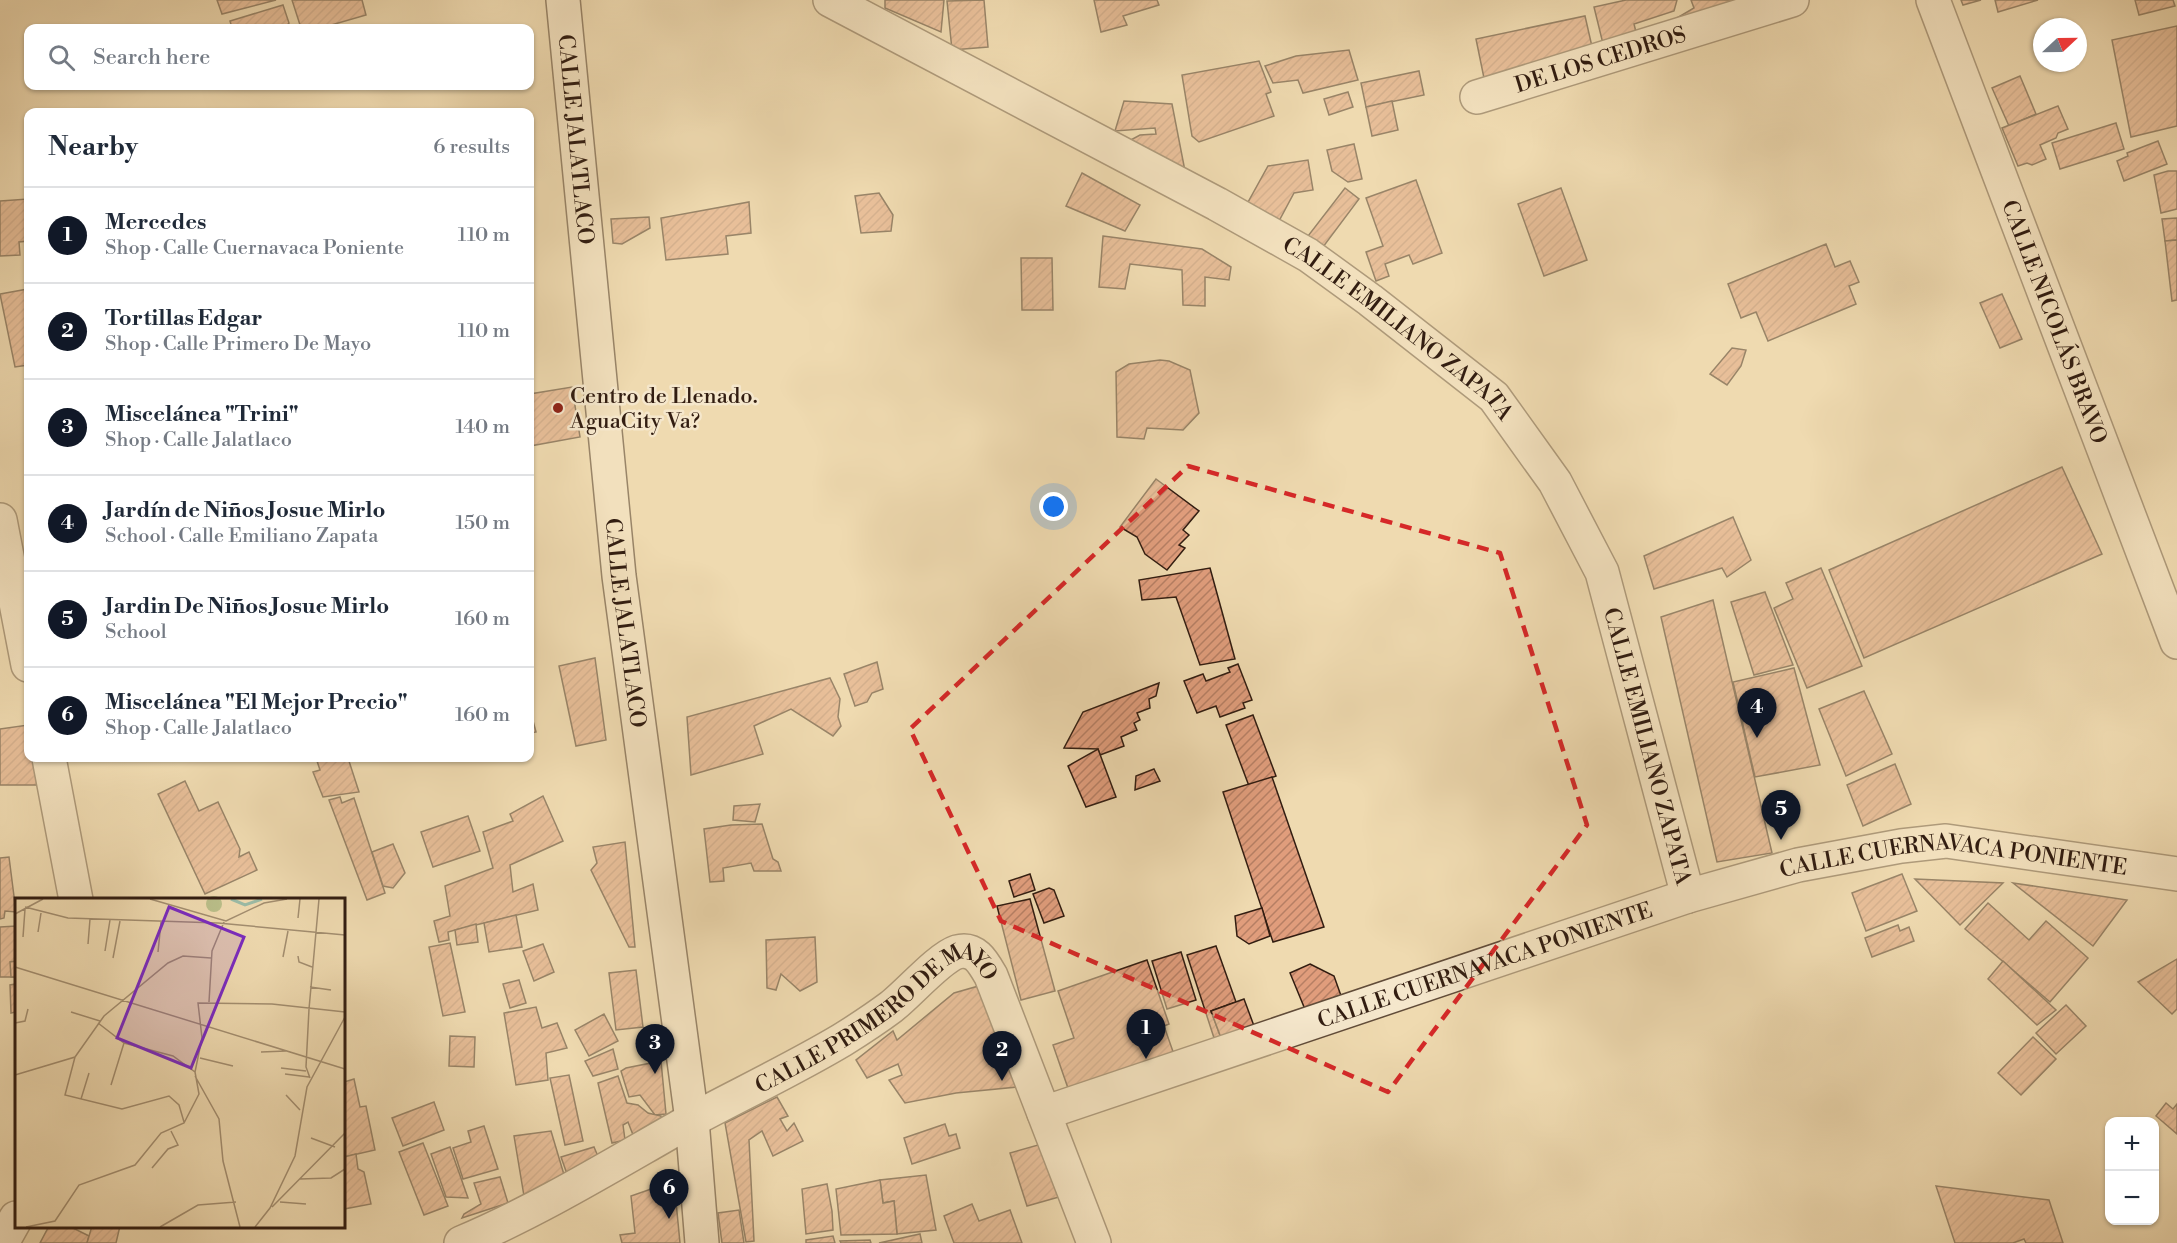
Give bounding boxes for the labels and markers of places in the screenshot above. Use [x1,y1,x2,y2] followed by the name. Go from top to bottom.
[569,383,758,435] place label: Centro de Llenado. AguaCity Va?
[551,401,565,415] marker: Centro de Llenado. AguaCity Va?
[1738,688,1776,738] pin: 4
[1762,790,1800,840] pin: 5
[1126,1010,1166,1059] pin: 1
[636,1024,674,1074] pin: 3
[982,1032,1022,1081] pin: 2
[650,1170,688,1219] pin: 6

